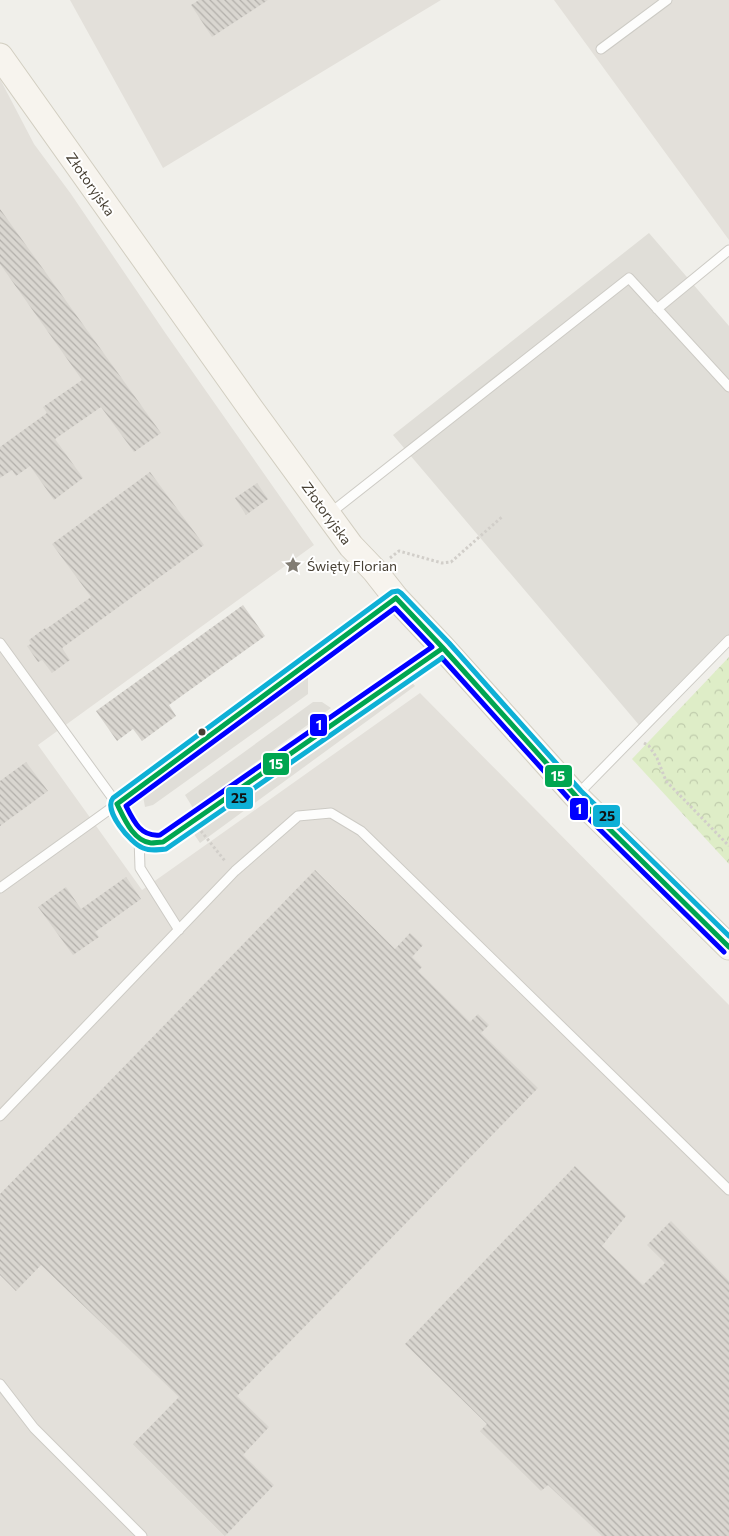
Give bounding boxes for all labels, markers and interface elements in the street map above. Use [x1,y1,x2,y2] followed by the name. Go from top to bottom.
[63,149,119,219] street label: Złotoryjska
[299,478,355,548] street label: Złotoryjska
[283,555,303,575] place icon: Święty Florian
[307,557,397,574] place label: Święty Florian
[309,713,328,737] line badge: 1
[316,716,322,733] text: 1
[197,727,207,737] unlabelled marker
[262,752,290,776] line badge: 15
[269,755,283,772] text: 15
[544,764,573,788] line badge: 15
[551,767,565,784] text: 15
[225,786,254,810] line badge: 25
[231,789,247,806] text: 25
[569,797,589,821] line badge: 1
[576,800,582,817] text: 1
[592,804,621,828] line badge: 25
[599,807,615,824] text: 25

